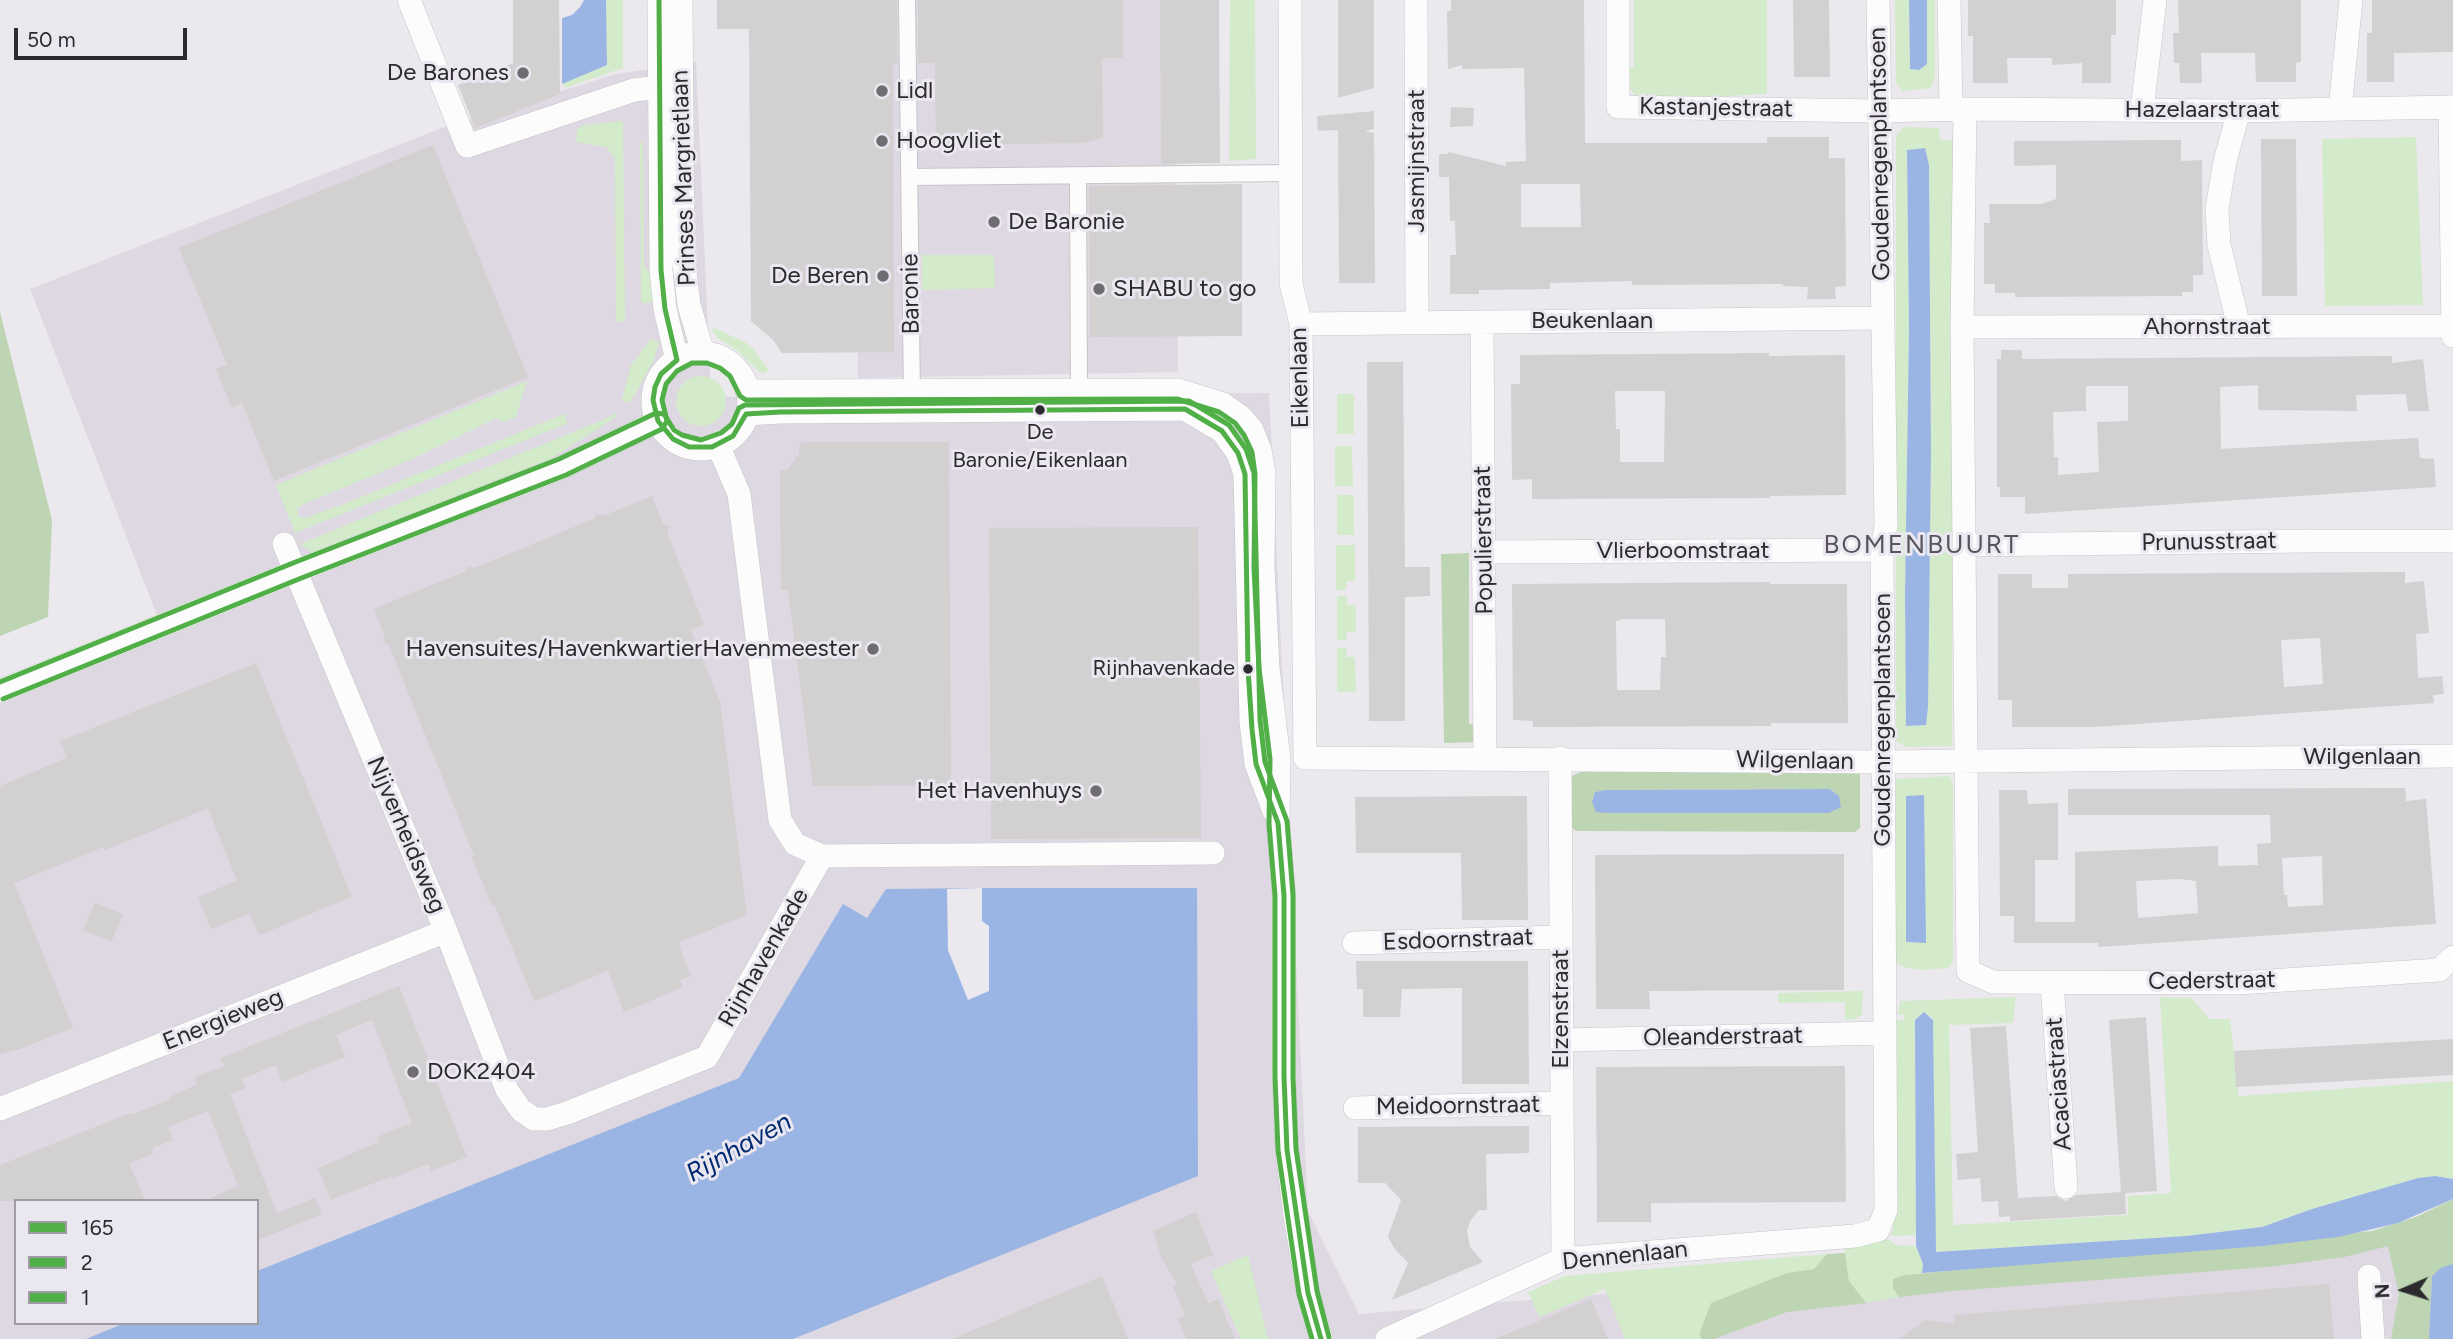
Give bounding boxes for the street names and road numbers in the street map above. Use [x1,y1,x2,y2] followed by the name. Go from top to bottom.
[1863,27,1897,281] street label: Goudenregenplantsoen
[666,70,702,286] street label: Prinses Margrietlaan
[1403,89,1431,233] street label: Jasmijnstraat
[1639,92,1793,124] street label: Kastanjestraat
[2125,96,2279,124] street label: Hazelaarstraat
[896,253,926,335] street label: Baronie
[1531,307,1653,335] street label: Beukenlaan
[2144,313,2270,341] street label: Ahornstraat
[1285,327,1315,429] street label: Eikenlaan
[1468,465,1500,615] street label: Populierstraat
[2141,526,2277,558] street label: Prunusstraat
[1597,537,1769,565] street label: Vlierboomstraat
[1869,593,1897,847] street label: Goudenregenplantsoen
[2303,743,2421,771] street label: Wilgenlaan
[1736,746,1854,776] street label: Wilgenlaan
[360,752,452,918] street label: Nijverheidsweg
[713,884,815,1032] street label: Rijnhavenkade
[1382,923,1534,957] street label: Esdoornstraat
[1547,949,1575,1069] street label: Elzenstraat
[2148,965,2276,997] street label: Cederstraat
[159,983,287,1057] street label: Energieweg
[2040,1016,2078,1152] street label: Acaciastraat
[1643,1021,1803,1053] street label: Oleanderstraat
[1376,1090,1540,1122] street label: Meidoornstraat
[1561,1235,1689,1277] street label: Dennenlaan

